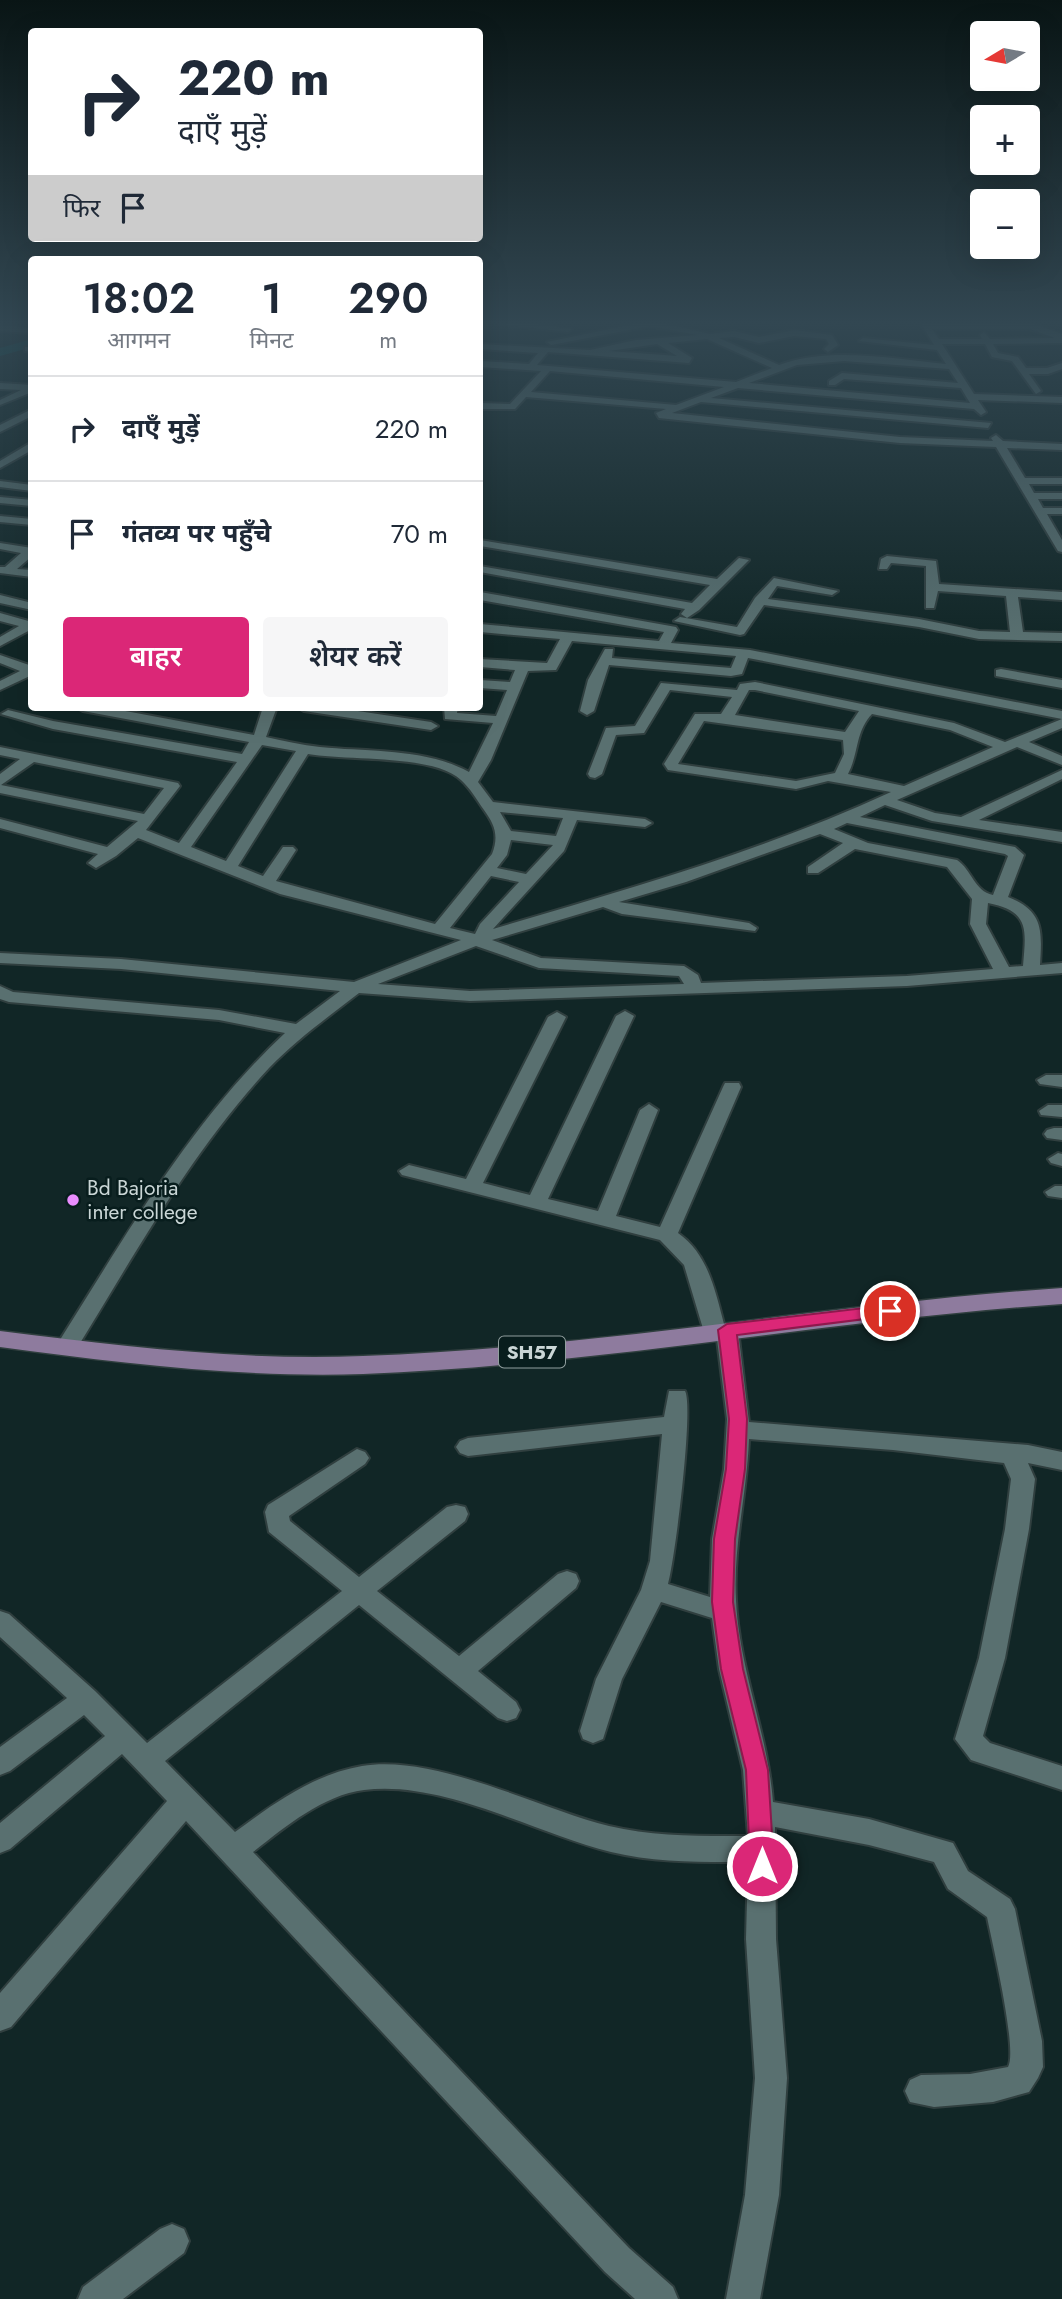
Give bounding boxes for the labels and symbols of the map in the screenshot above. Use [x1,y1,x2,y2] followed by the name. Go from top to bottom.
[970,21,1040,91] north arrow
[87,1173,198,1227] place label: Bd Bajoria inter college
[65,1192,81,1208] marker: Bd Bajoria inter college
[860,1281,920,1341] pin
[499,1336,565,1368] road number: SH57
[725,1829,799,1903] position arrow

